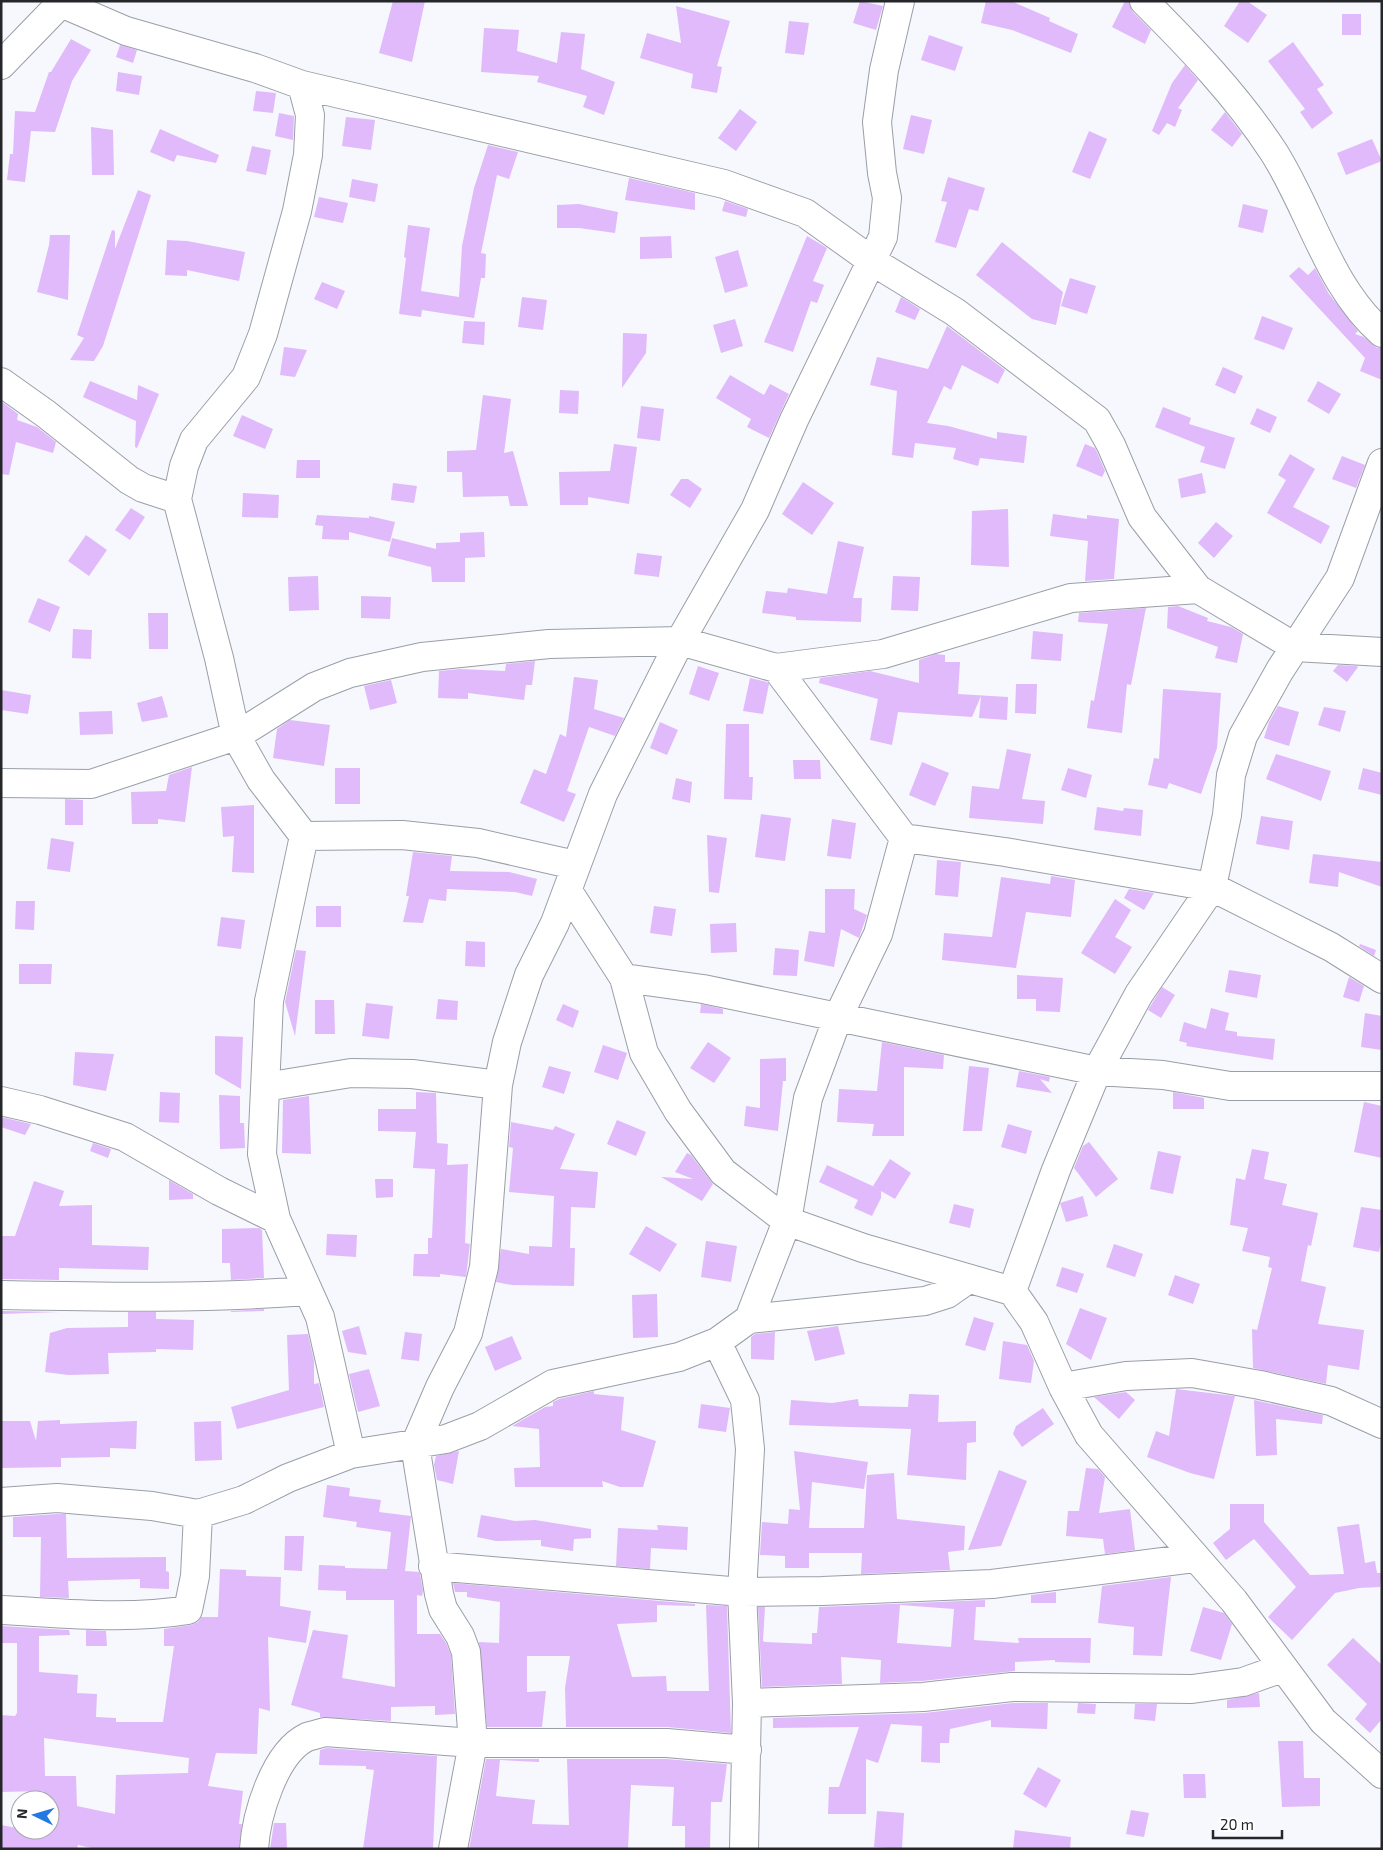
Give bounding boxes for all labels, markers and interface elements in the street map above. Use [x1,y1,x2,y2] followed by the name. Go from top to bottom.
[10,1790,60,1840] north arrow
[13,1808,30,1820] text: N
[1213,1808,1282,1840] scale bar
[1220,1815,1254,1833] text: 20 m

